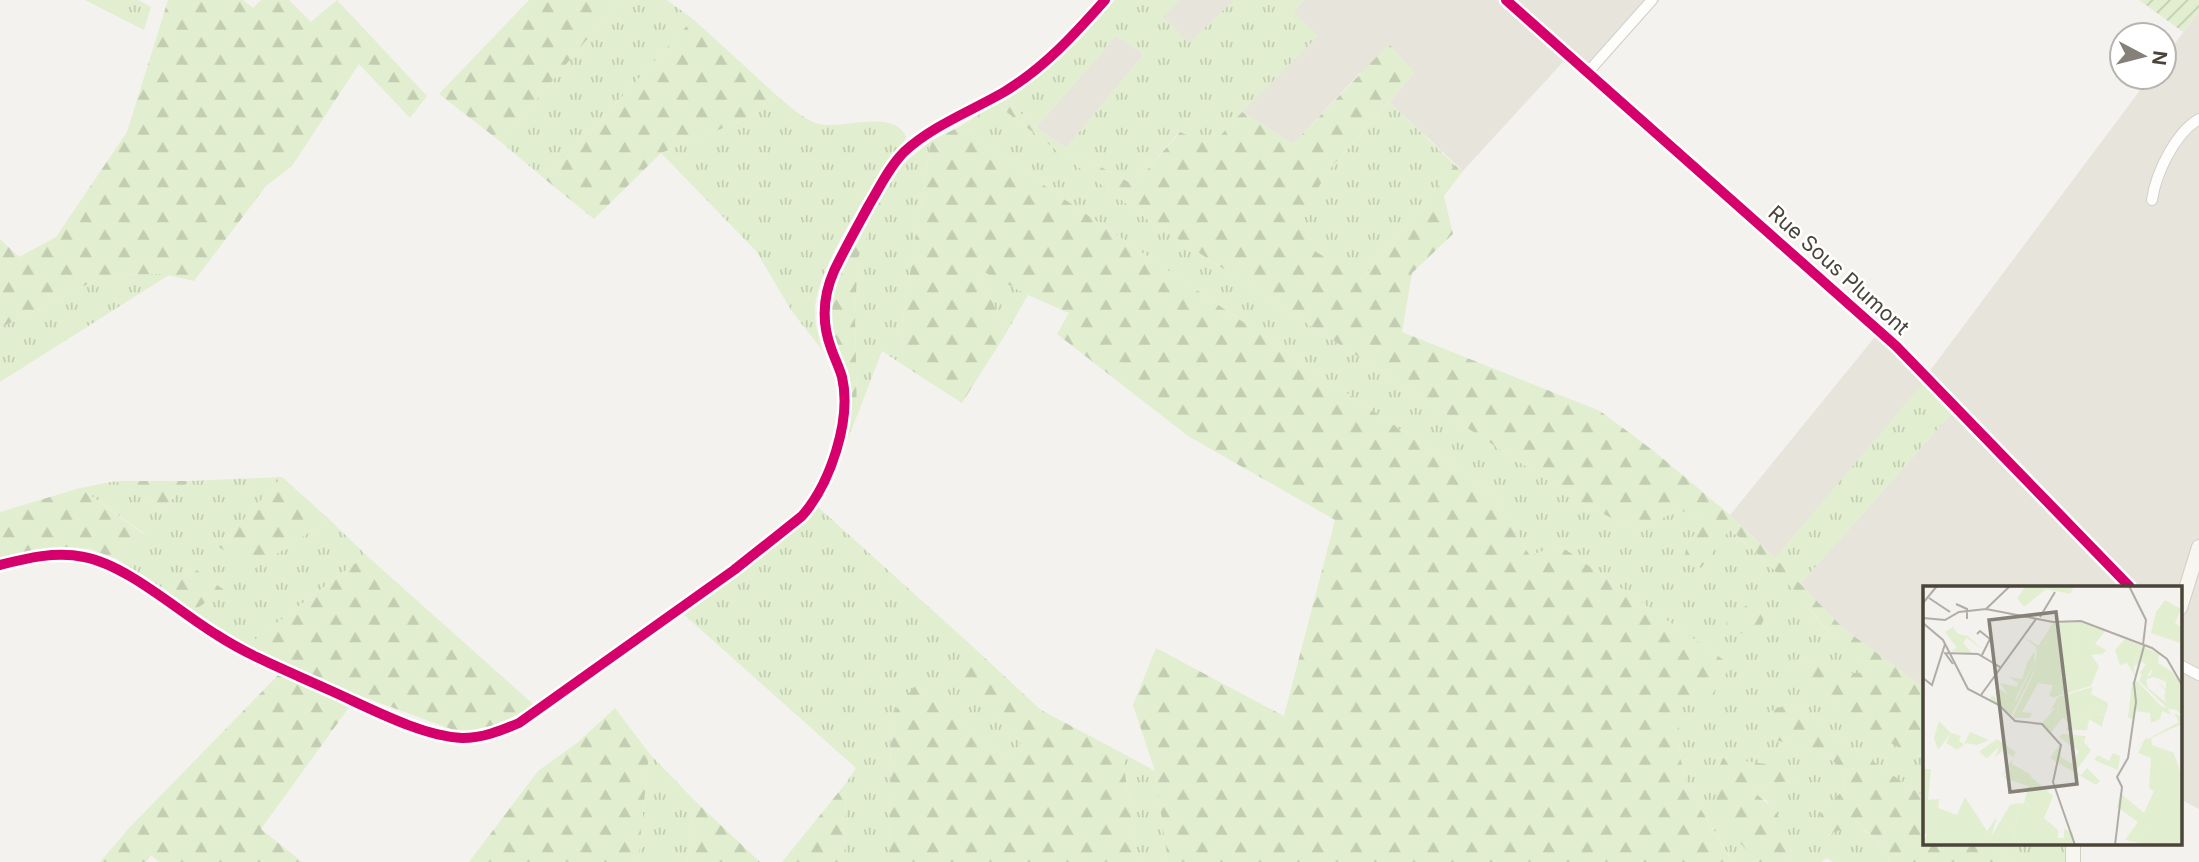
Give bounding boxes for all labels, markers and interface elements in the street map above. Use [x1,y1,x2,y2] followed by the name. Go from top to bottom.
[2108,21,2178,91] north arrow
[2147,49,2172,67] text: N
[1763,200,1915,340] street label: Rue Sous Plumont
[1923,586,2182,844] inset map

